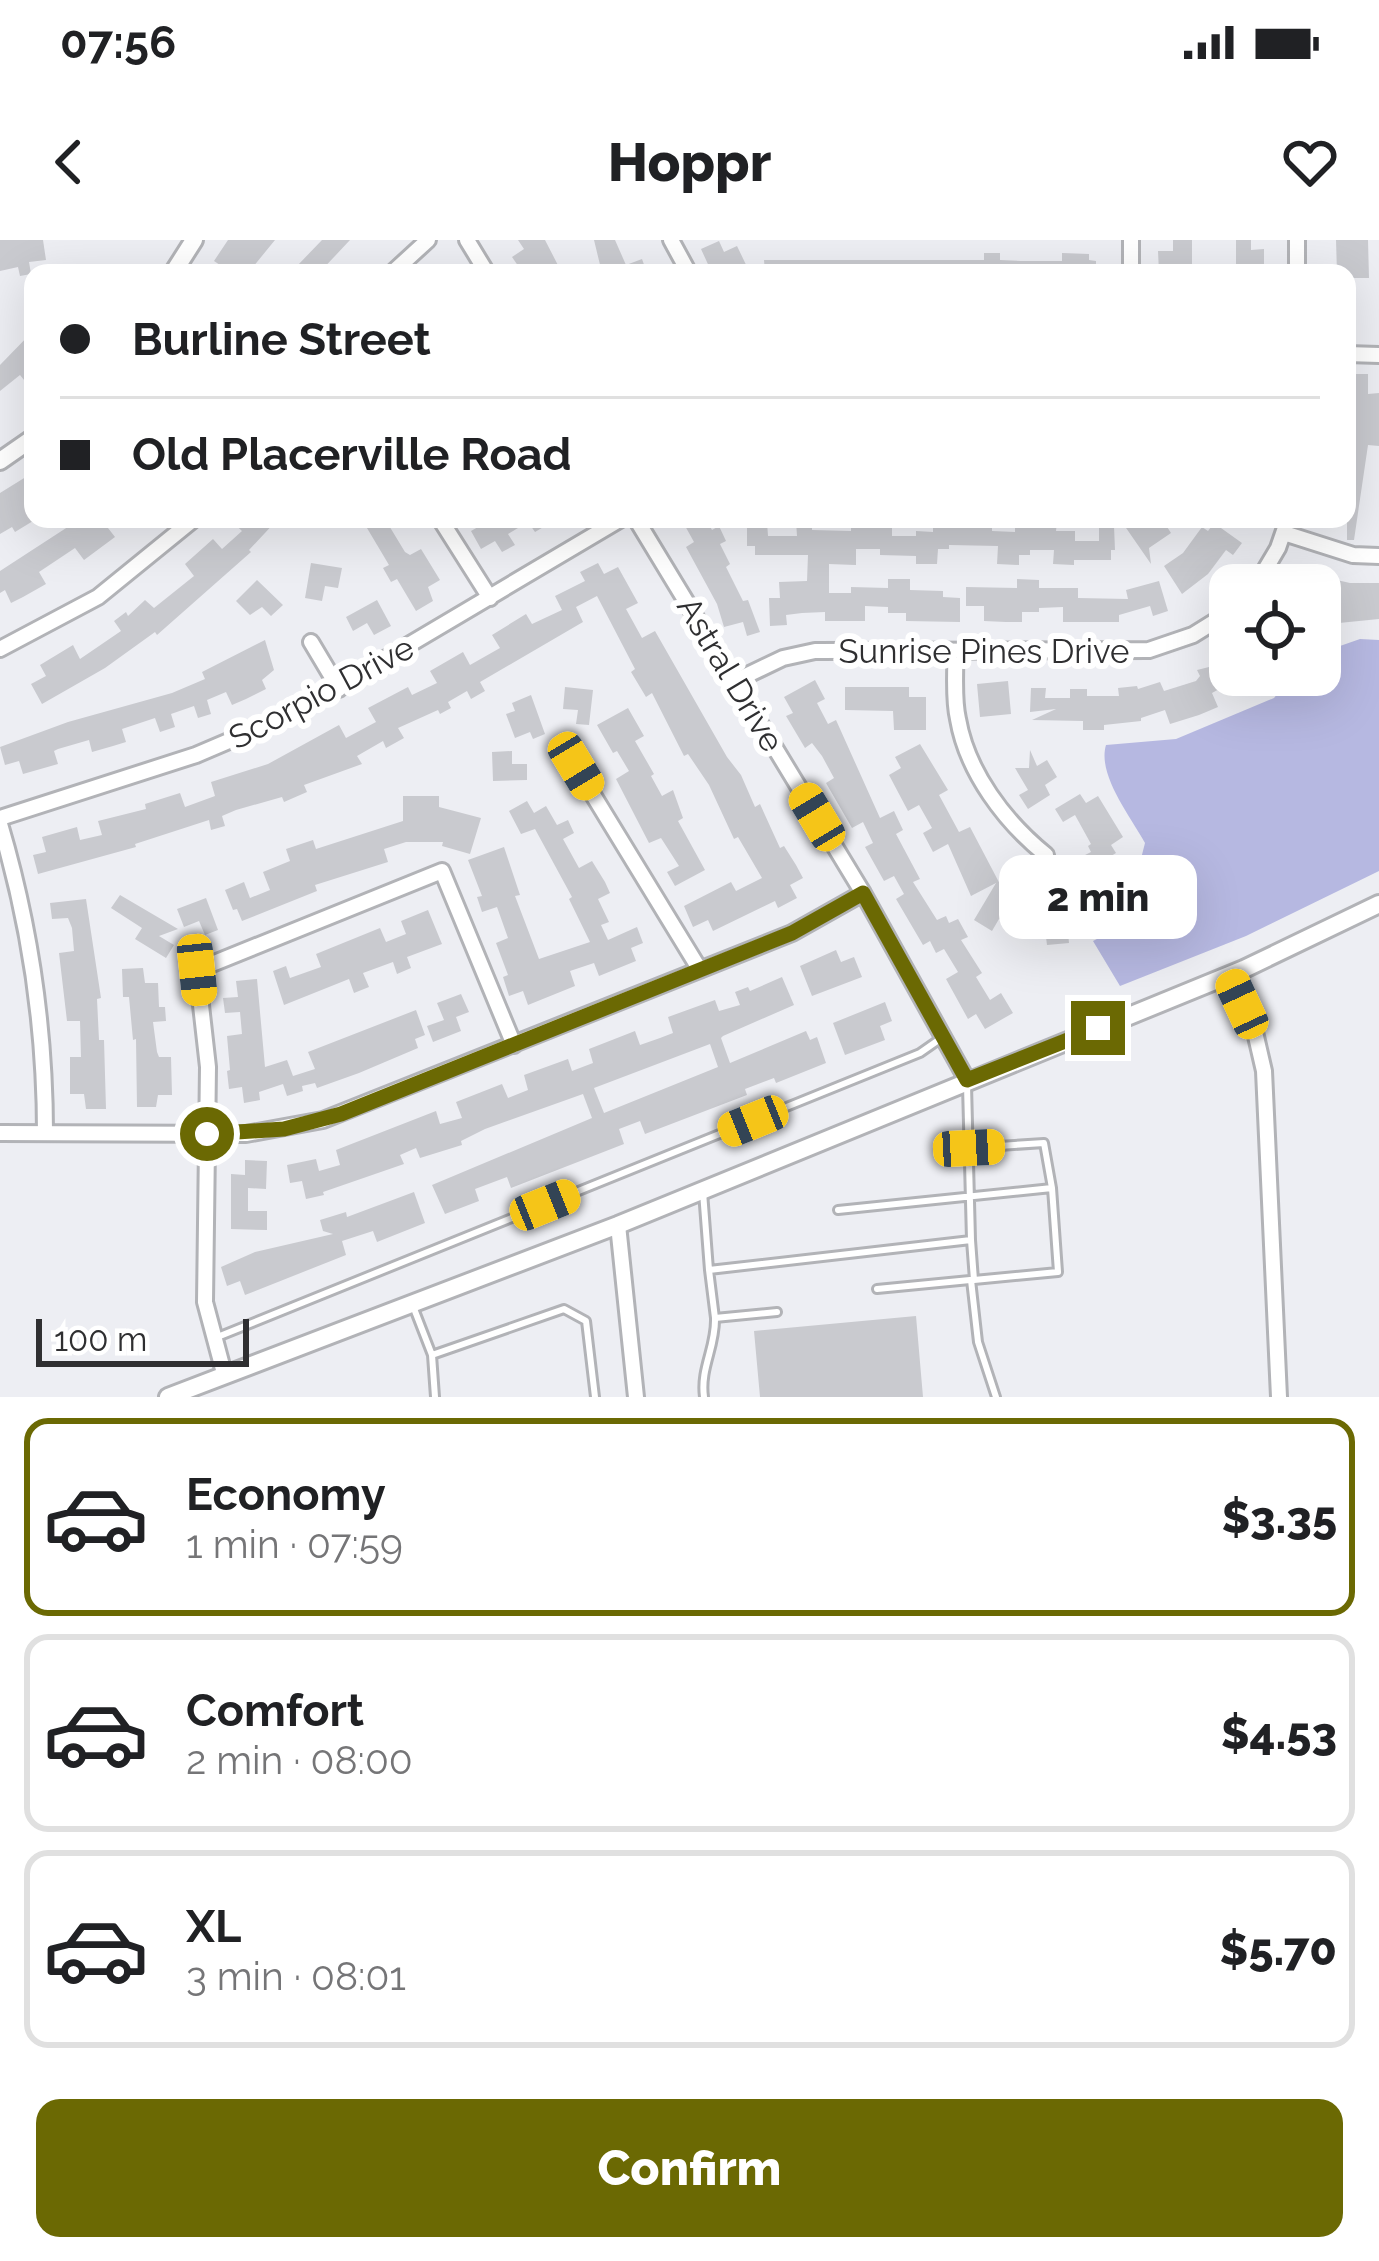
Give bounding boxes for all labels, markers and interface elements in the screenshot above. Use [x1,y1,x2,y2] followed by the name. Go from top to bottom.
[60,16,176,69] text: 07:56
[36,129,102,195] icon: back
[1277,129,1343,195] icon: heart
[608,130,771,194] text: Hoppr
[132,313,431,366] text: Burline Street
[132,428,572,481] text: Old Placerville Road
[1209,564,1341,696] map controls
[1209,564,1341,696] button: locate
[669,590,792,759] street label: Astral Drive
[222,627,420,757] street label: Scorpio Drive
[839,632,1129,671] street label: Sunrise Pines Drive
[542,726,610,806] car
[783,777,851,857] car
[999,854,1197,938] callout: 2 min
[1047,874,1149,920] text: 2 min
[175,932,219,1008] car
[1210,964,1274,1044] car
[1071,1001,1125,1055] route end
[713,1091,793,1151] car
[180,1107,234,1161] route start
[932,1128,1006,1168] car
[505,1175,585,1235] car
[36,1313,249,1366] scale bar
[54,1320,147,1359] text: 100 m
[42,1463,150,1571] icon: car
[186,1468,386,1521] text: Economy
[1221,1491,1337,1544] text: $3.35
[186,1521,403,1567] text: 1 min · 07:59
[42,1679,150,1787] icon: car
[186,1684,364,1737] text: Comfort
[1221,1707,1337,1760] text: $4.53
[186,1737,413,1783] text: 2 min · 08:00
[42,1895,150,2003] icon: car
[186,1900,241,1953] text: XL
[1220,1923,1337,1976] text: $5.70
[186,1953,406,1999] text: 3 min · 08:01
[36,2099,1343,2237] button: Confirm

